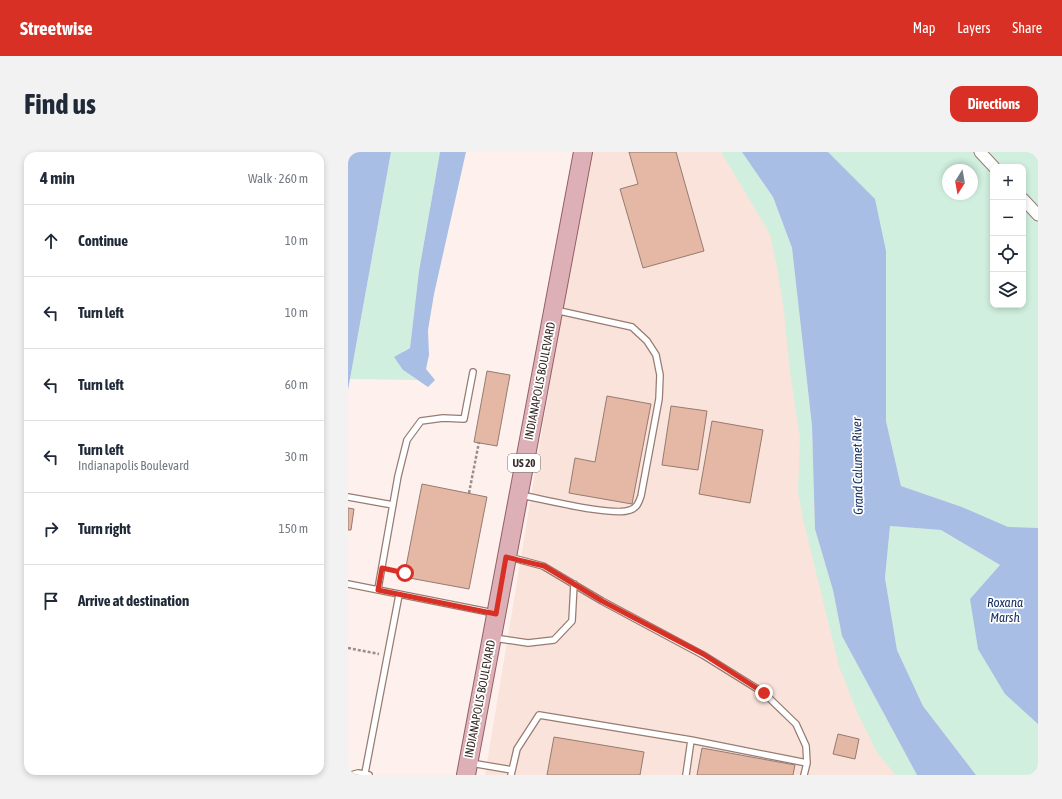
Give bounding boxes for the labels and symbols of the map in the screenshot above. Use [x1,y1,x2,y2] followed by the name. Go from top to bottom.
[942,164,978,200] north arrow
[522,321,558,441] street label: INDIANAPOLIS BOULEVARD
[849,416,866,515] water label: Grand Calumet River
[508,454,540,472] road number: US 20
[396,564,414,582] route start
[987,595,1023,625] water label: Roxana Marsh
[462,639,498,759] street label: INDIANAPOLIS BOULEVARD
[755,684,773,702] route end

